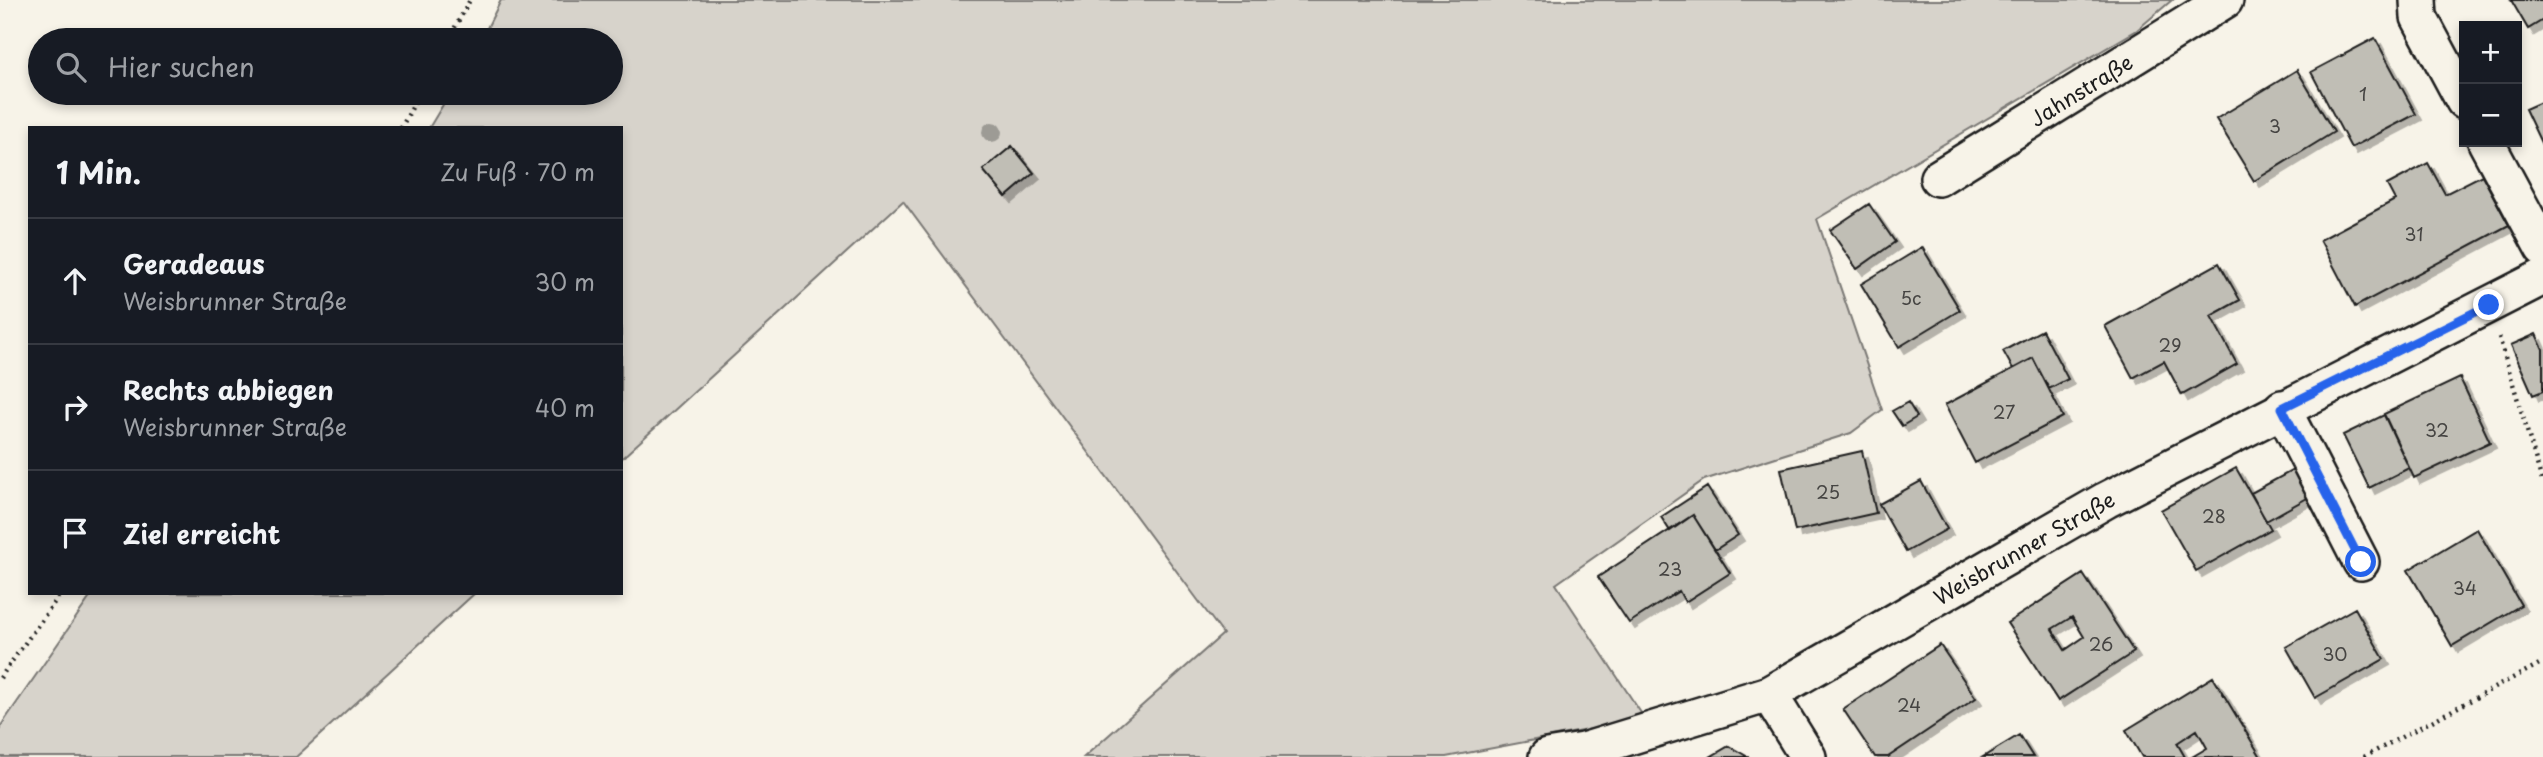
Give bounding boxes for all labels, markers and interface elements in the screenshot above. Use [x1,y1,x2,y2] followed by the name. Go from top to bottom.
[2459,21,2522,147] map controls
[2459,21,2522,84] button: +
[28,28,623,105] search box
[2023,45,2138,134] street label: Jahnstraße
[108,47,255,86] text: Hier suchen
[52,48,90,86] icon: search
[2359,80,2367,107] house number: 1
[2459,84,2522,147] button: −
[2269,112,2281,139] house number: 3
[56,149,141,194] text: 1 Min.
[440,154,595,189] text: Zu Fuß · 70 m
[2405,220,2423,247] house number: 31
[123,244,265,283] text: Geradeaus
[56,262,94,300] icon: ahead
[534,264,595,299] text: 30 m
[123,283,347,318] text: Weisbrunner Straße
[1901,284,1921,311] house number: 5c
[2473,289,2504,320] route end
[2159,331,2181,358] house number: 29
[123,370,334,409] text: Rechts abbiegen
[56,388,94,426] icon: right
[535,390,595,425] text: 40 m
[1993,398,2015,425] house number: 27
[123,409,347,444] text: Weisbrunner Straße
[2425,416,2449,443] house number: 32
[1816,478,1840,505] house number: 25
[1927,482,2120,612] street label: Weisbrunner Straße
[2202,502,2226,529] house number: 28
[56,514,94,552] icon: arrive
[123,514,281,553] text: Ziel erreicht
[2345,546,2376,577] route start
[1658,555,1682,582] house number: 23
[2453,574,2477,601] house number: 34
[2089,630,2113,657] house number: 26
[2322,640,2348,667] house number: 30
[1897,691,1921,718] house number: 24

